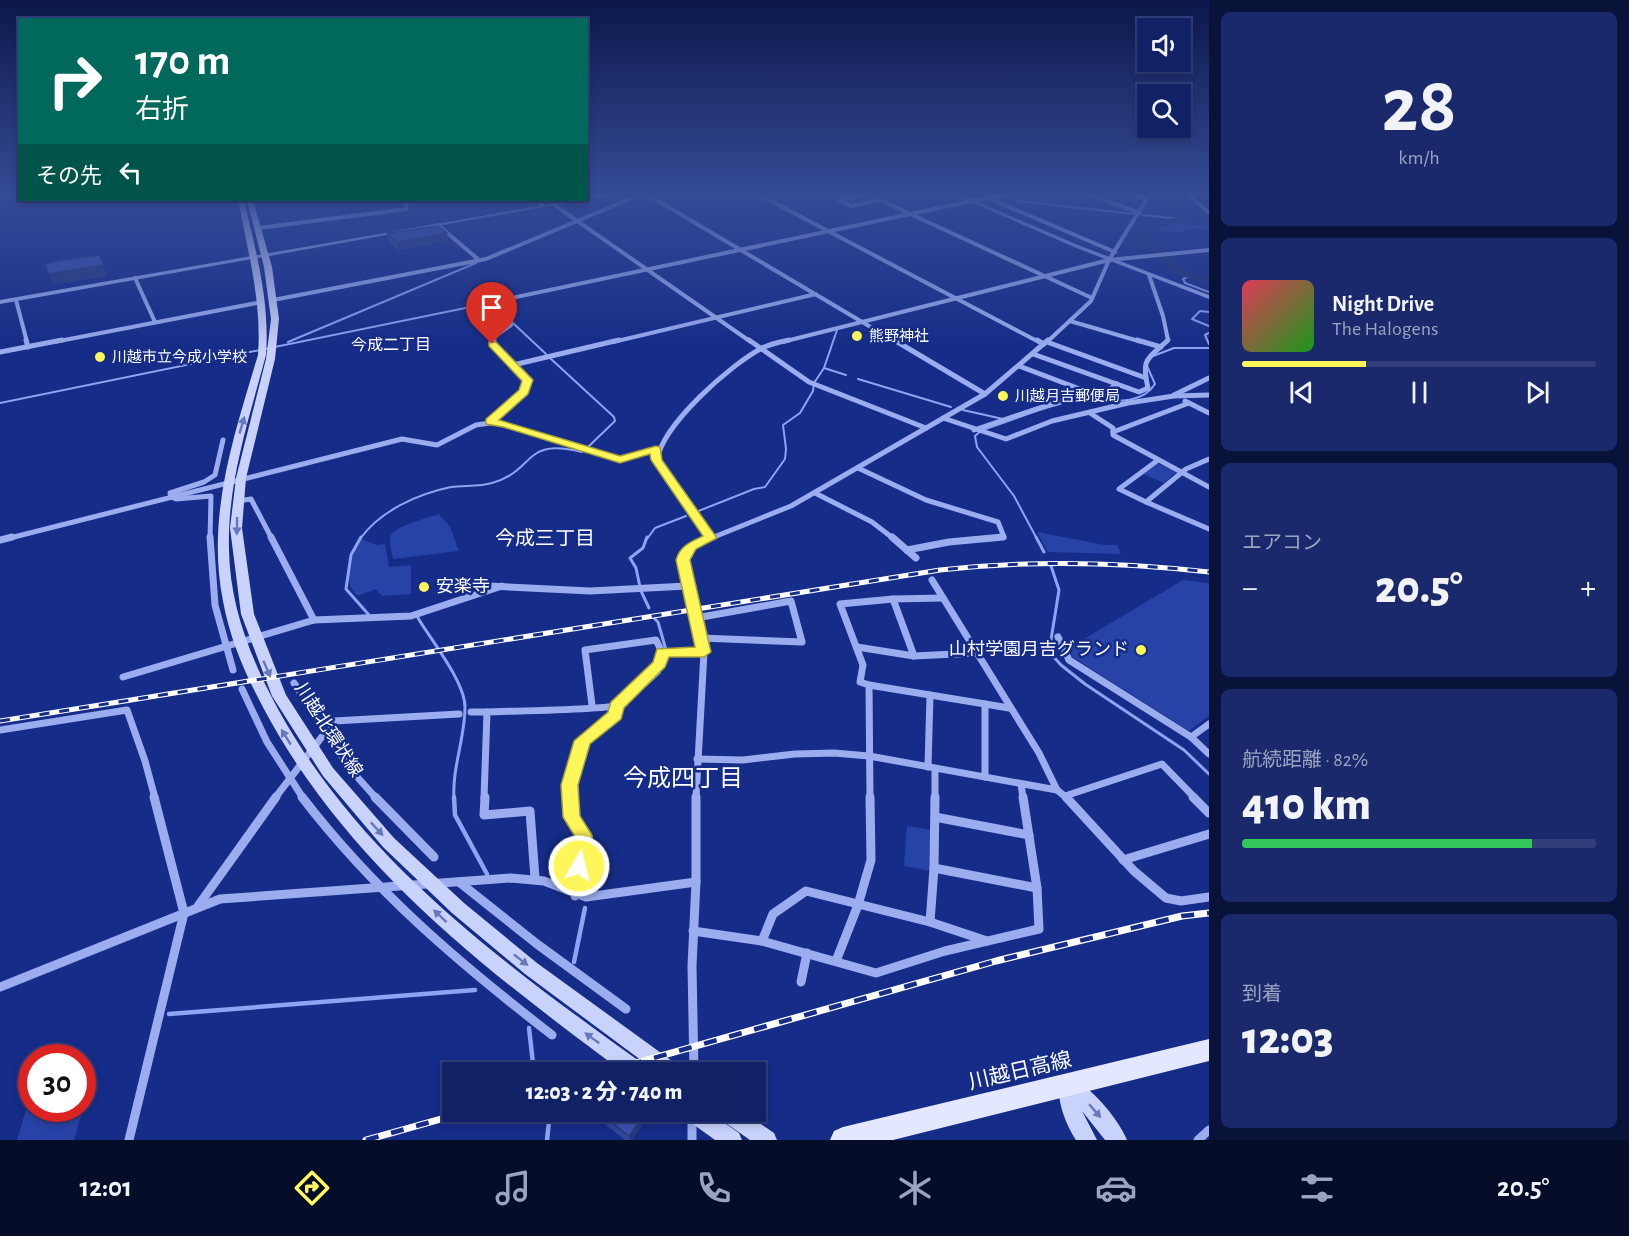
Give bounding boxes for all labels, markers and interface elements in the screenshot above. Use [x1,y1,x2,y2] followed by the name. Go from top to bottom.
[1137,18,1191,138] map controls
[1137,18,1191,72] button: sound
[135,40,230,82] text: 170 m
[36,42,114,120] icon: right
[1381,68,1457,146] text: 28
[1137,84,1191,138] button: search
[135,96,189,123] text: 右折
[1398,148,1440,168] text: km/h
[114,156,147,189] icon: left
[36,165,102,187] text: その先
[466,282,517,344] pin
[475,291,508,324] icon: arrive
[1332,293,1434,315] text: Night Drive
[1332,319,1438,339] text: The Halogens
[869,328,929,344] place label: 熊野神社
[850,329,864,343] marker: 熊野神社
[351,337,431,353] district label: 今成二丁目
[112,349,247,365] place label: 川越市立今成小学校
[93,350,107,364] marker: 川越市立今成小学校
[1285,376,1318,409] icon: previous
[1403,376,1436,409] icon: pause
[1521,376,1554,409] icon: next
[1015,388,1120,404] place label: 川越月吉郵便局
[996,389,1010,403] marker: 川越月吉郵便局
[238,416,247,434] one-way arrow
[232,516,241,535] one-way arrow
[495,528,595,549] district label: 今成三丁目
[1242,533,1322,553] text: エアコン
[1375,566,1463,611] text: 20.5°
[1242,572,1258,605] text: −
[1580,572,1596,605] text: +
[436,577,490,596] place label: 安楽寺
[417,580,431,594] marker: 安楽寺
[949,639,1129,659] place label: 山村学園月吉グランド
[1134,643,1148,657] marker: 山村学園月吉グランド
[263,660,272,677] one-way arrow
[291,679,367,780] street label: 川越北環状線
[281,729,292,745] one-way arrow
[1242,750,1368,770] text: 航続距離 · 82%
[623,765,743,791] district label: 今成四丁目
[1242,783,1371,828] text: 410 km
[370,821,383,836] one-way arrow
[547,834,611,898] position arrow
[433,910,447,924] one-way arrow
[512,954,528,966] one-way arrow
[1242,984,1282,1004] text: 到着
[1242,1017,1334,1062] text: 12:03
[585,1032,601,1044] one-way arrow
[18,1044,96,1122] speed limit sign: 30
[966,1048,1074,1093] street label: 川越日高線
[526,1081,682,1103] text: 12:03 · 2 分 · 740 m
[1088,1103,1101,1119] one-way arrow
[291,1167,333,1209] icon: directions
[492,1167,534,1209] icon: music
[693,1167,735,1209] icon: phone
[894,1167,936,1209] icon: climate
[1095,1167,1137,1209] icon: car
[1296,1167,1338,1209] icon: filters
[80,1174,132,1201] text: 12:01
[1497,1174,1549,1201] text: 20.5°

